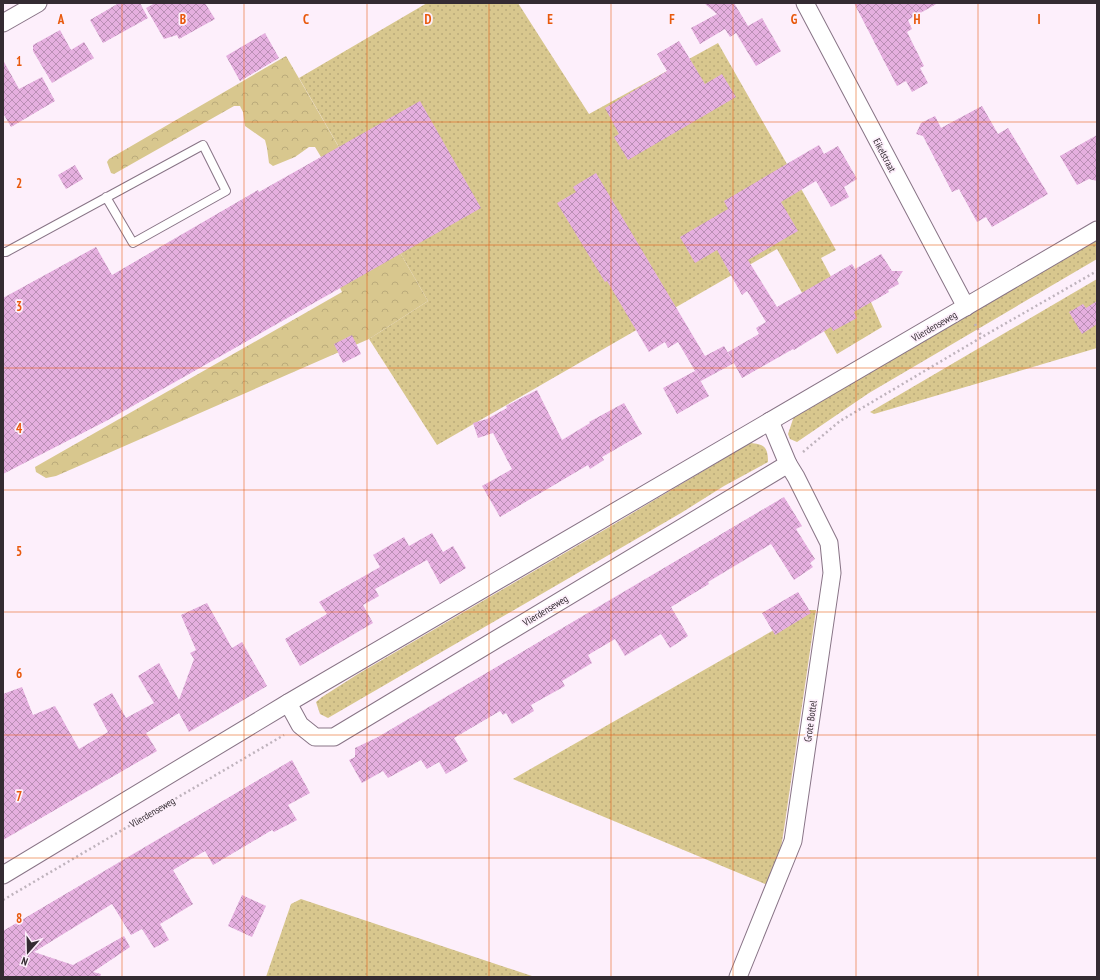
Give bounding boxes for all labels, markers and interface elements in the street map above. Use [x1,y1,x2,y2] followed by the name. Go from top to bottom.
[57,11,65,28] text: A
[180,11,186,28] text: B
[303,11,309,28] text: C
[425,11,432,28] text: D
[547,11,553,28] text: E
[669,11,675,28] text: F
[791,11,798,28] text: G
[914,11,921,28] text: H
[1037,11,1041,28] text: I
[16,53,22,70] text: 1
[870,136,899,175] street label: Eikelstraat
[16,175,22,192] text: 2
[16,298,22,315] text: 3
[908,308,959,345] street label: Vlierdenseweg
[16,420,23,437] text: 4
[16,543,22,560] text: 5
[519,592,570,630] street label: Vlierdenseweg
[16,665,22,682] text: 6
[801,699,820,743] street label: Grote Bottel
[16,788,22,805] text: 7
[126,794,177,831] street label: Vlierdenseweg
[16,910,22,927] text: 8
[8,932,48,972] north arrow
[19,954,30,969] text: N

